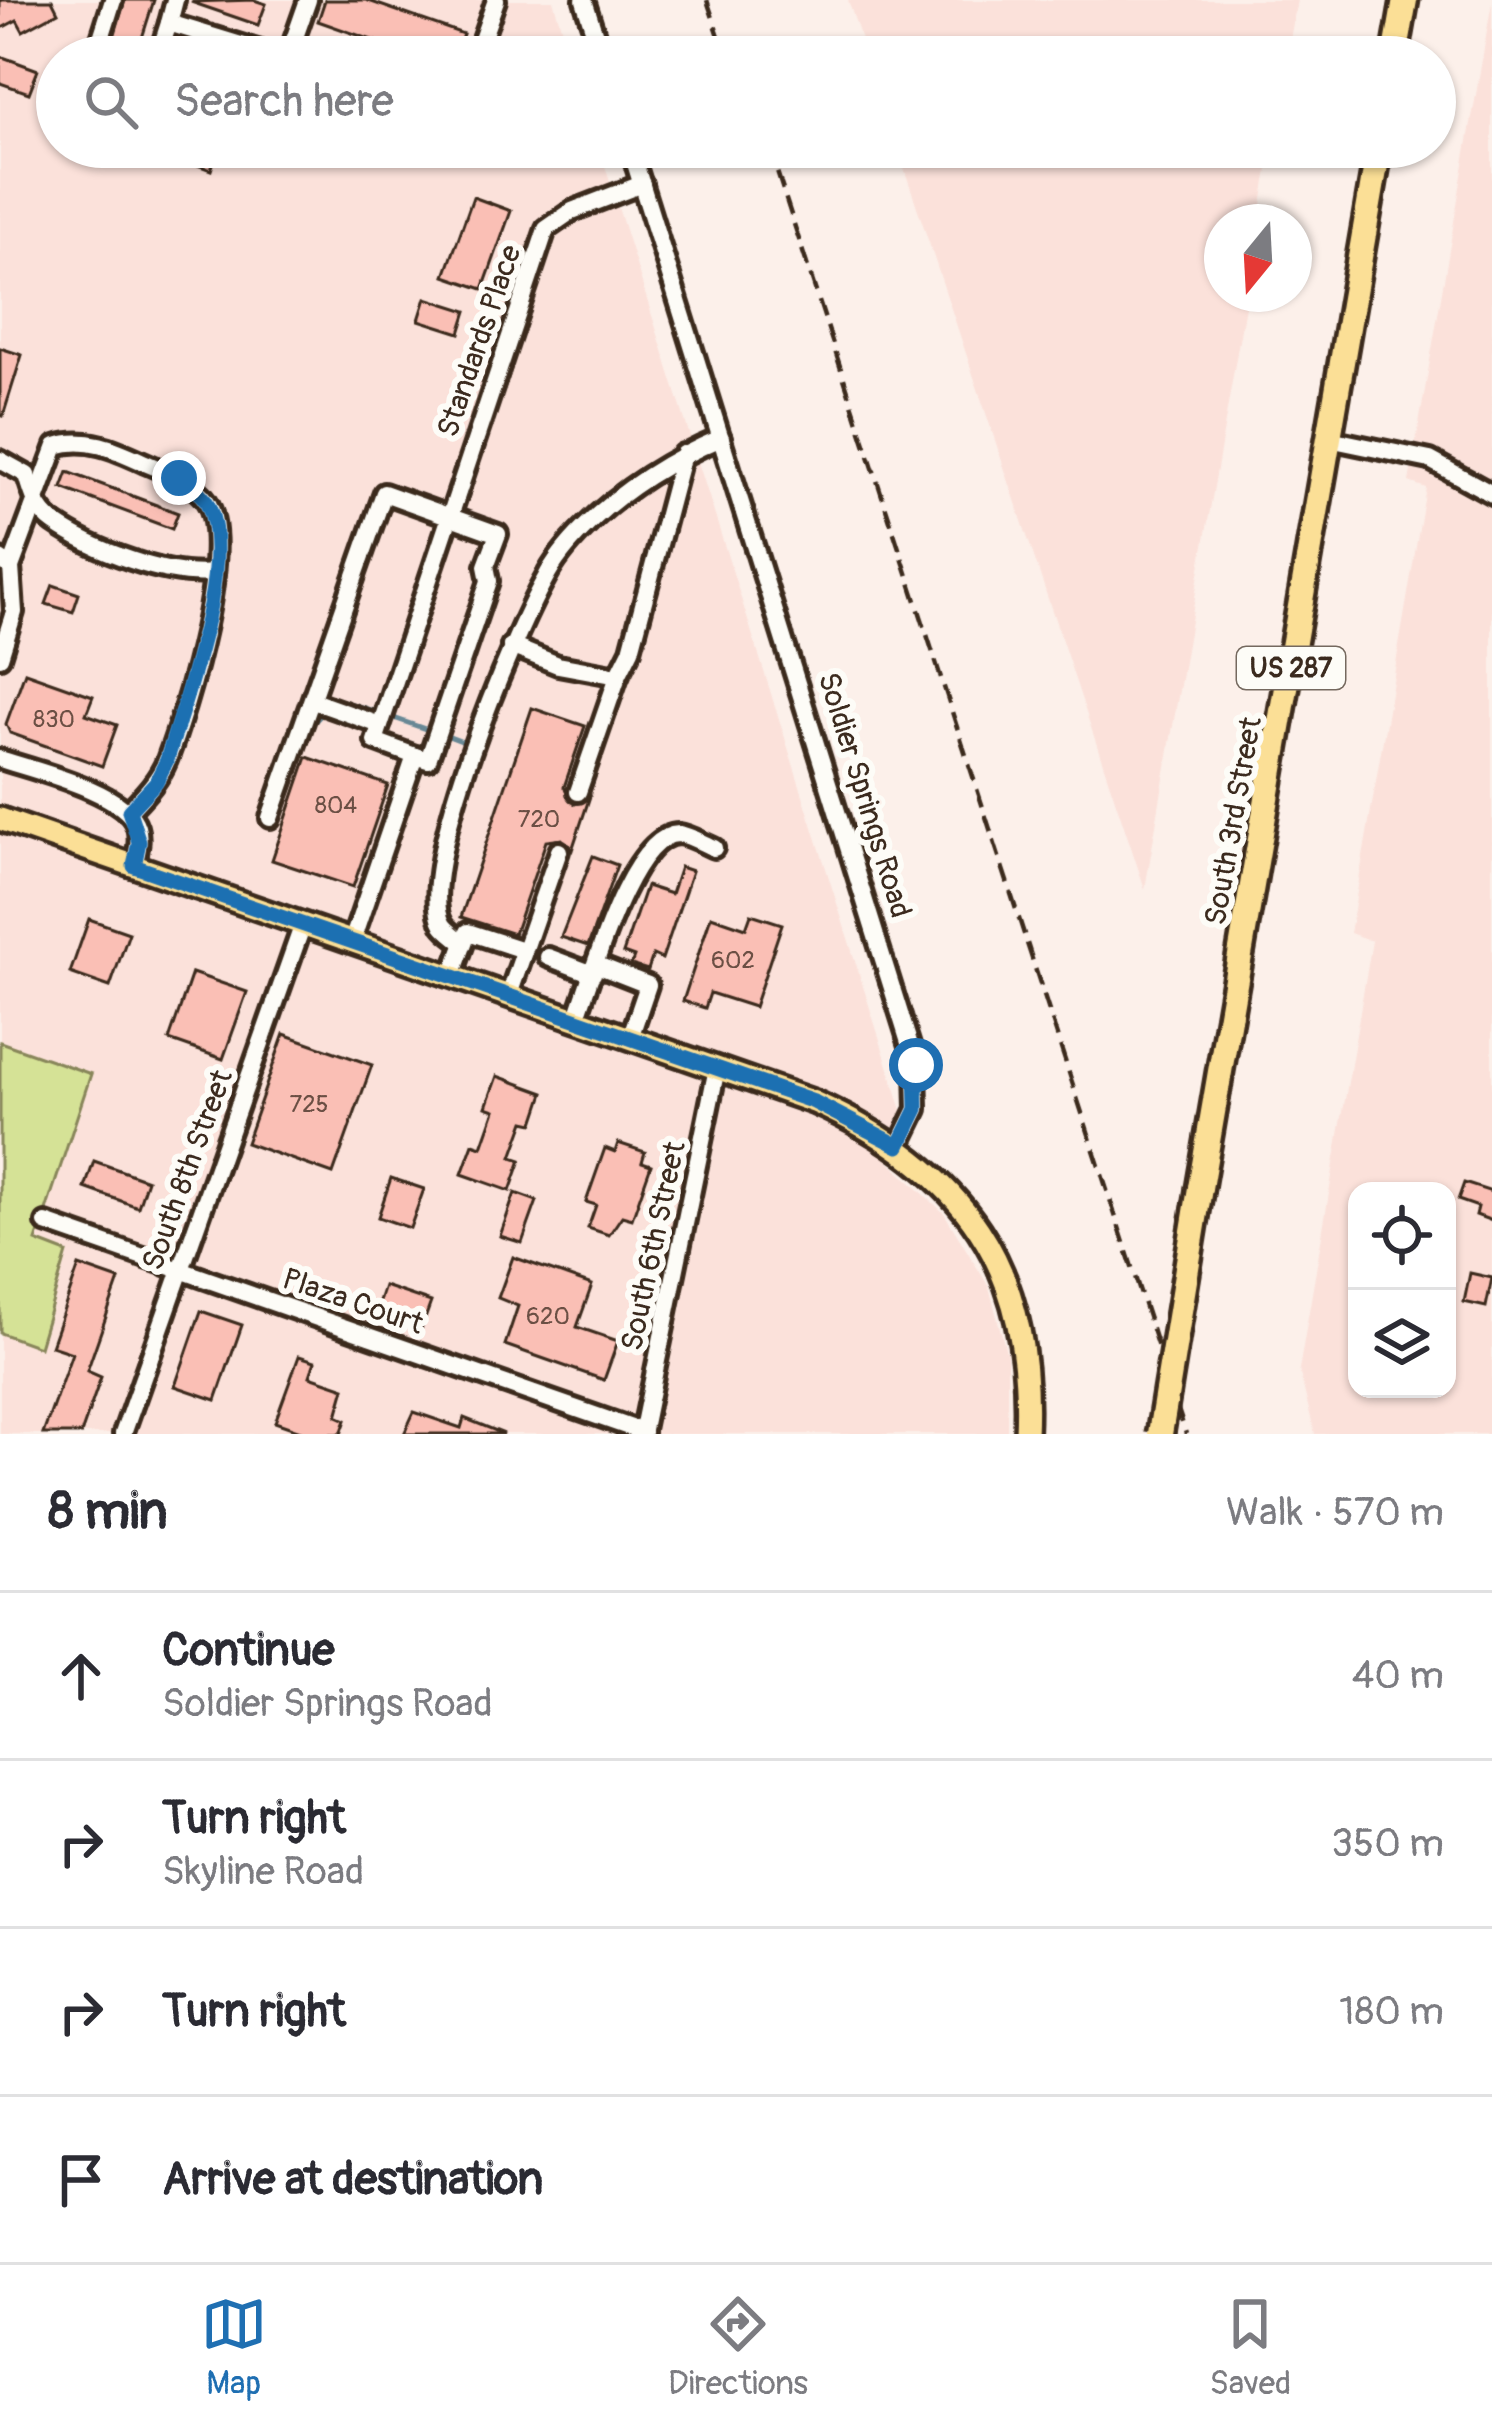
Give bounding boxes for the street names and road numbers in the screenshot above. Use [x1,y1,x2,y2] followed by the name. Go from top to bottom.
[429,240,530,442] street label: Standards Place
[1237,647,1345,689] road number: US 287
[810,668,919,922] street label: Soldier Springs Road
[1197,713,1270,928] street label: South 3rd Street
[134,1064,241,1275] street label: South 8th Street
[613,1137,694,1354] street label: South 6th Street
[278,1260,429,1343] street label: Plaza Court

